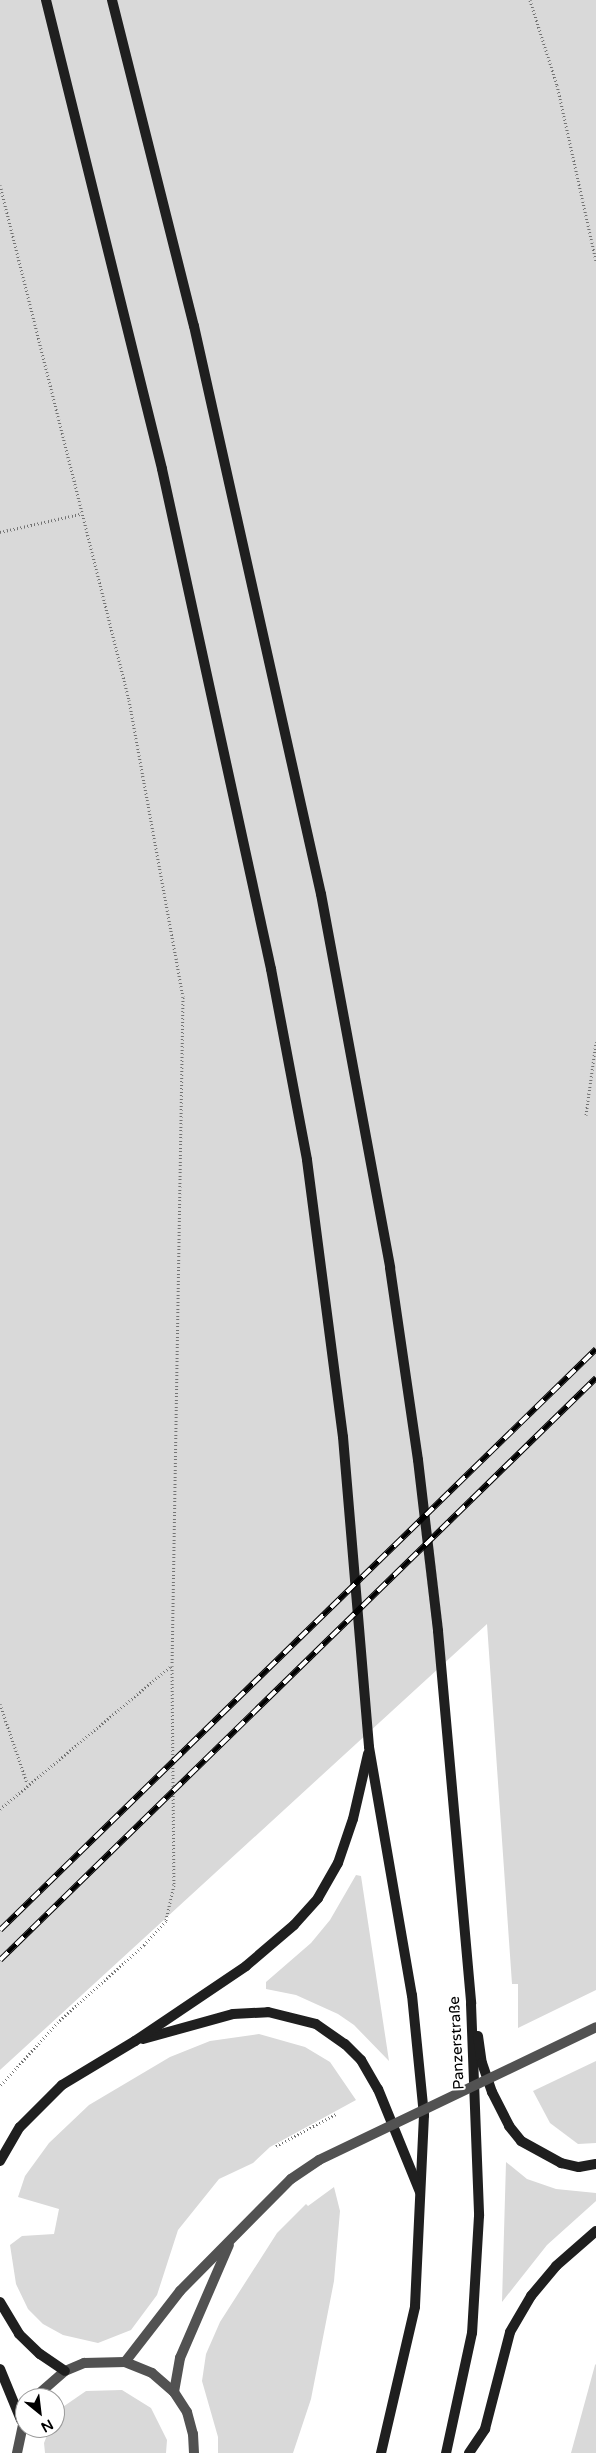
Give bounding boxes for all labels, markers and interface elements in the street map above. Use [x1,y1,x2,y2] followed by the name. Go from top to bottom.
[446,1996,468,2090] street label: Panzerstraße
[15,2388,65,2438] north arrow
[38,2416,56,2436] text: N

